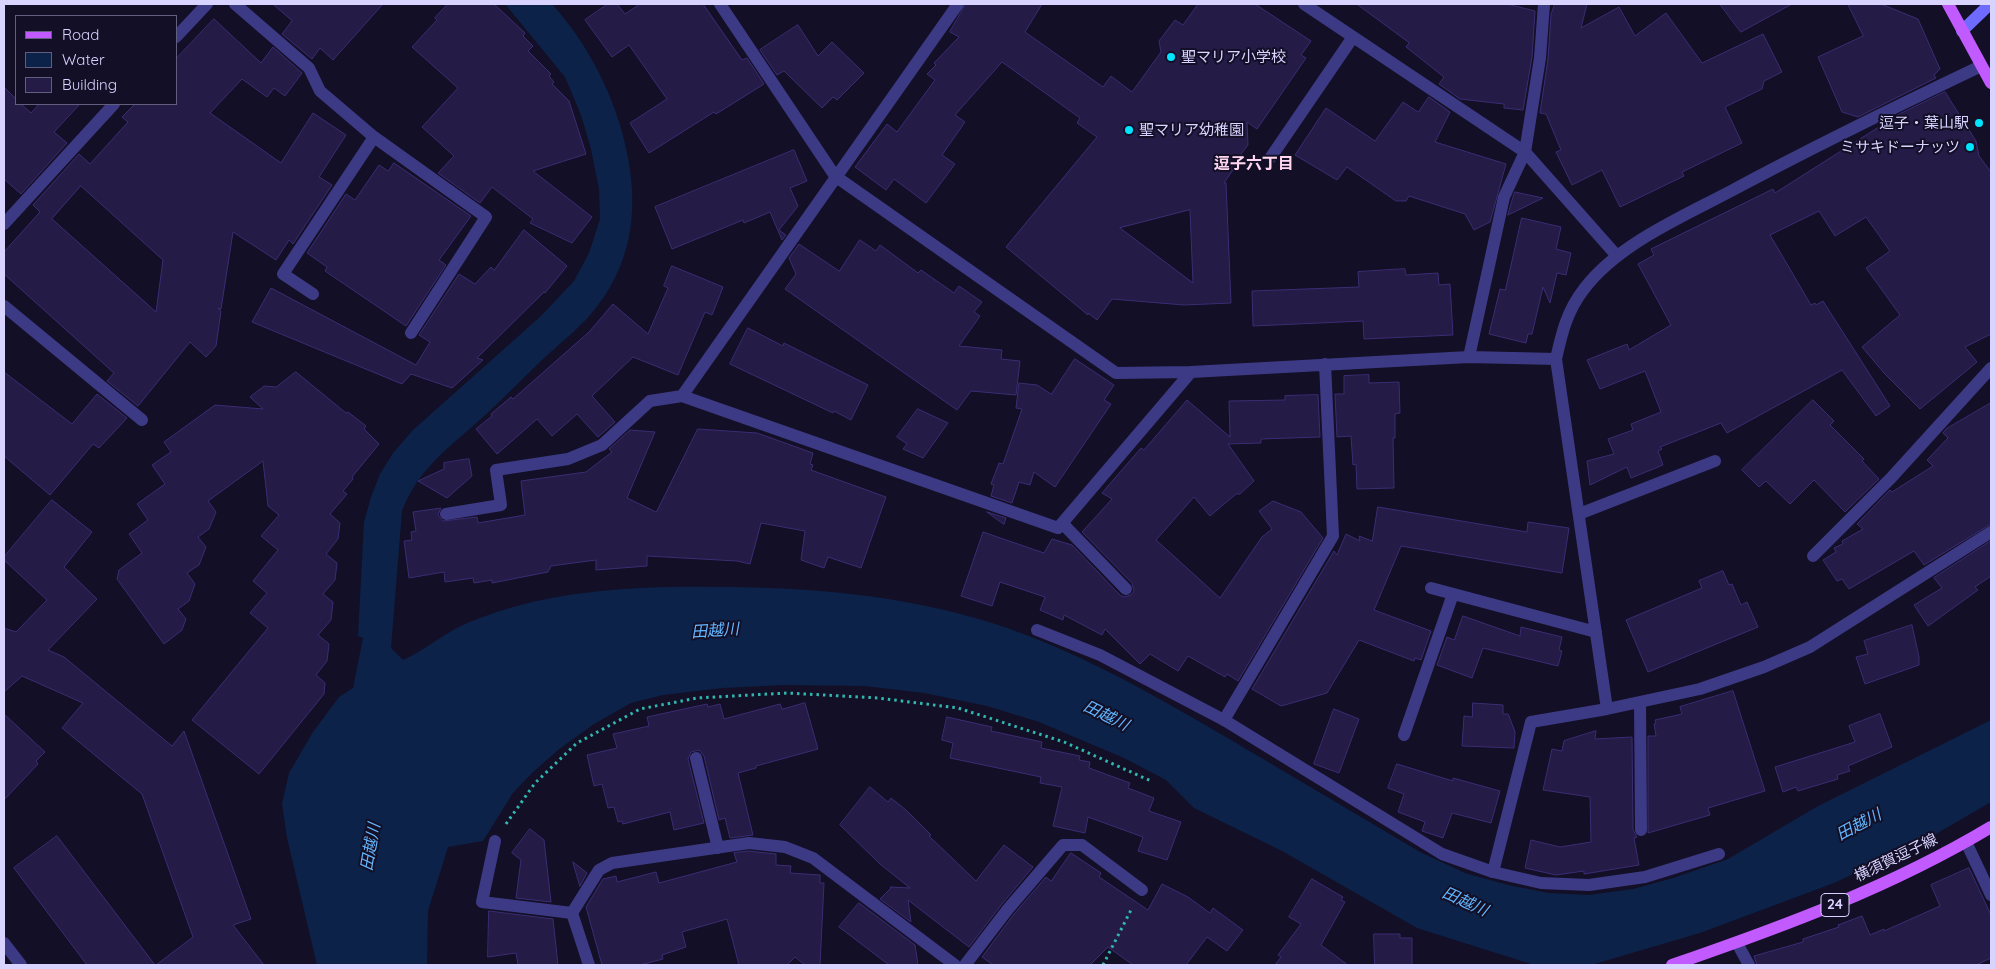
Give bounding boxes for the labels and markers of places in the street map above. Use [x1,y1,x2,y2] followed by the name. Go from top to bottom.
[1181,48,1286,66] place label: 聖マリア小学校
[1165,51,1177,63] marker: 聖マリア小学校
[1879,114,1969,132] place label: 逗子・葉山駅
[1973,117,1985,129] marker: 逗子・葉山駅
[1139,121,1244,139] place label: 聖マリア幼稚園
[1123,124,1135,136] marker: 聖マリア幼稚園
[1840,138,1960,156] place label: ミサキドーナッツ
[1964,141,1976,153] marker: ミサキドーナッツ

